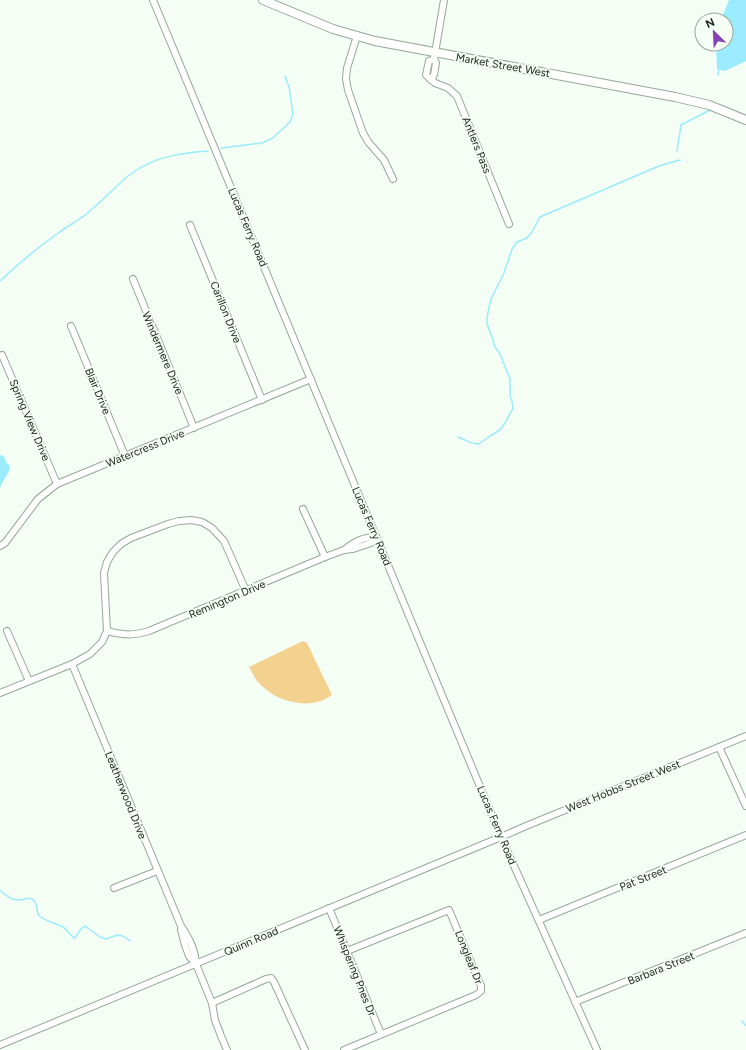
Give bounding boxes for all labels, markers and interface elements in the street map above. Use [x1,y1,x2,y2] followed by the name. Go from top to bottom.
[694,12,734,52] north arrow
[704,16,717,31] text: N
[455,51,551,80] street label: Market Street West
[459,115,494,175] street label: Antlers Pass
[225,186,270,269] street label: Lucas Ferry Road
[207,279,244,345] street label: Carillon Drive
[139,310,186,397] street label: Windermere Drive
[82,366,113,416] street label: Blair Drive
[6,377,53,463] street label: Spring View Drive
[104,427,186,470] street label: Watercress Drive
[349,485,394,568] street label: Lucas Ferry Road
[187,577,268,622] street label: Remington Drive
[102,750,149,841] street label: Leatherwood Drive
[564,758,682,815] street label: West Hobbs Street West
[474,784,519,867] street label: Lucas Ferry Road
[618,863,669,894] street label: Pat Street
[222,924,280,959] street label: Quinn Road
[331,924,379,1018] street label: Whispering Pnes Dr
[452,928,485,986] street label: Longleaf Dr
[626,949,697,988] street label: Barbara Street

